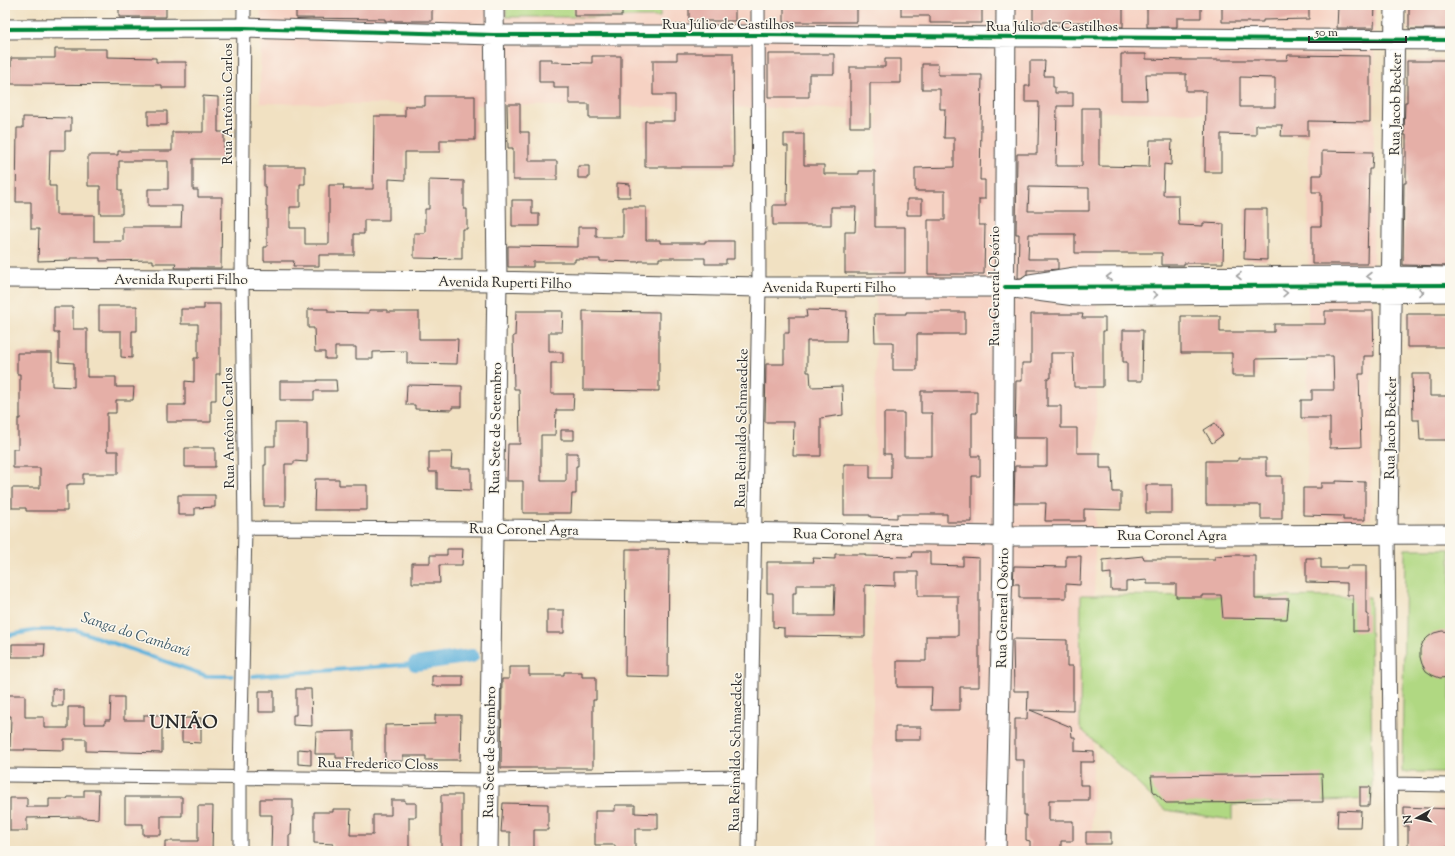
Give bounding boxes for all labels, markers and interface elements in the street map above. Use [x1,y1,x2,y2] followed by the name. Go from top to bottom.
[662,16,794,36] street label: Rua Júlio de Castilhos
[986,18,1118,38] street label: Rua Júlio de Castilhos
[1309,18,1406,44] scale bar
[1314,24,1338,42] text: 50 m
[219,43,239,165] street label: Rua Antônio Carlos
[1386,52,1408,156] street label: Rua Jacob Becker
[986,226,1006,346] street label: Rua General Osório
[114,271,248,291] street label: Avenida Ruperti Filho
[1236,272,1242,280] one-way arrow
[1366,272,1372,280] one-way arrow
[438,273,572,295] street label: Avenida Ruperti Filho
[1106,273,1112,281] one-way arrow
[762,279,896,299] street label: Avenida Ruperti Filho
[1418,288,1424,296] one-way arrow
[1282,289,1288,297] one-way arrow
[1152,291,1158,299] one-way arrow
[732,348,754,508] street label: Rua Reinaldo Schmaedcke
[486,362,508,494] street label: Rua Sete de Setembro
[219,367,241,489] street label: Rua Antônio Carlos
[1381,376,1403,480] street label: Rua Jacob Becker
[469,520,580,542] street label: Rua Coronel Agra
[793,525,904,547] street label: Rua Coronel Agra
[1117,527,1227,547] street label: Rua Coronel Agra
[993,547,1015,668] street label: Rua General Osório
[78,608,193,663] water label: Sanga do Cambará
[726,672,748,832] street label: Rua Reinaldo Schmaedcke
[480,686,502,818] street label: Rua Sete de Setembro
[149,710,219,737] district label: UNIÃO
[317,754,438,776] street label: Rua Frederico Closs
[1397,798,1437,838] north arrow
[1400,814,1417,826] text: N

